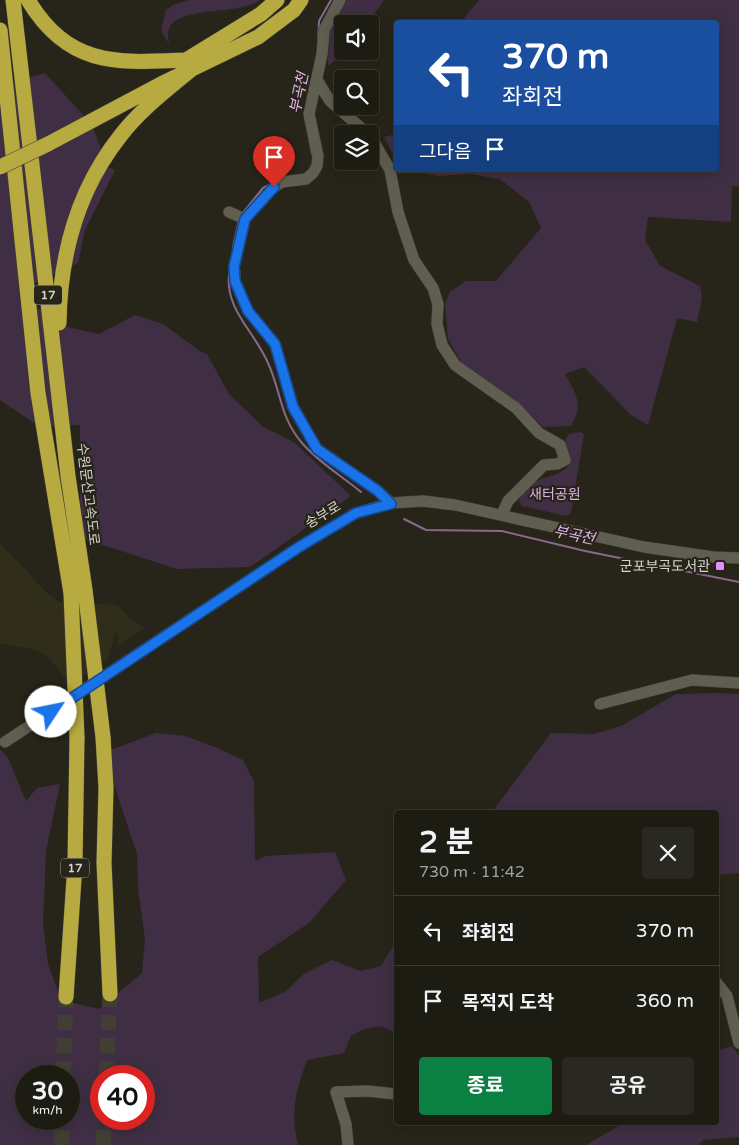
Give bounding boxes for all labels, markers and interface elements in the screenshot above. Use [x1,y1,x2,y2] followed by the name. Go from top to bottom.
[334,15,379,170] map controls
[334,15,379,60] button: sound
[502,36,609,78] text: 370 m
[419,40,484,105] icon: left
[286,69,313,115] water label: 부곡천
[334,70,379,115] button: search
[502,84,563,110] text: 좌회전
[334,125,379,170] button: layers
[481,135,509,163] icon: arrive
[253,136,295,187] pin
[419,141,471,163] text: 그다음
[260,143,288,171] icon: arrive
[34,286,62,304] road number: 17
[73,442,103,546] street label: 수원문산고속도로
[529,486,581,503] park label: 새터공원
[302,498,344,532] street label: 송부로
[552,522,598,549] water label: 부곡천
[620,558,710,575] place label: 군포부곡도서관
[714,560,726,572] marker: 군포부곡도서관
[24,685,76,737] position arrow
[419,824,473,861] text: 2 분
[642,827,694,879] button: close
[61,858,89,878] road number: 17
[419,862,525,882] text: 730 m · 11:42
[419,917,447,945] icon: left
[636,920,694,942] text: 370 m
[462,922,514,944] text: 좌회전
[419,987,447,1015] icon: arrive
[636,990,694,1012] text: 360 m
[462,992,554,1014] text: 목적지 도착
[419,1057,552,1115] button: 종료
[562,1057,694,1115] button: 공유
[90,1065,155,1130] speed limit sign: 40
[32,1076,63,1106] text: 30
[32,1103,63,1117] text: km/h

